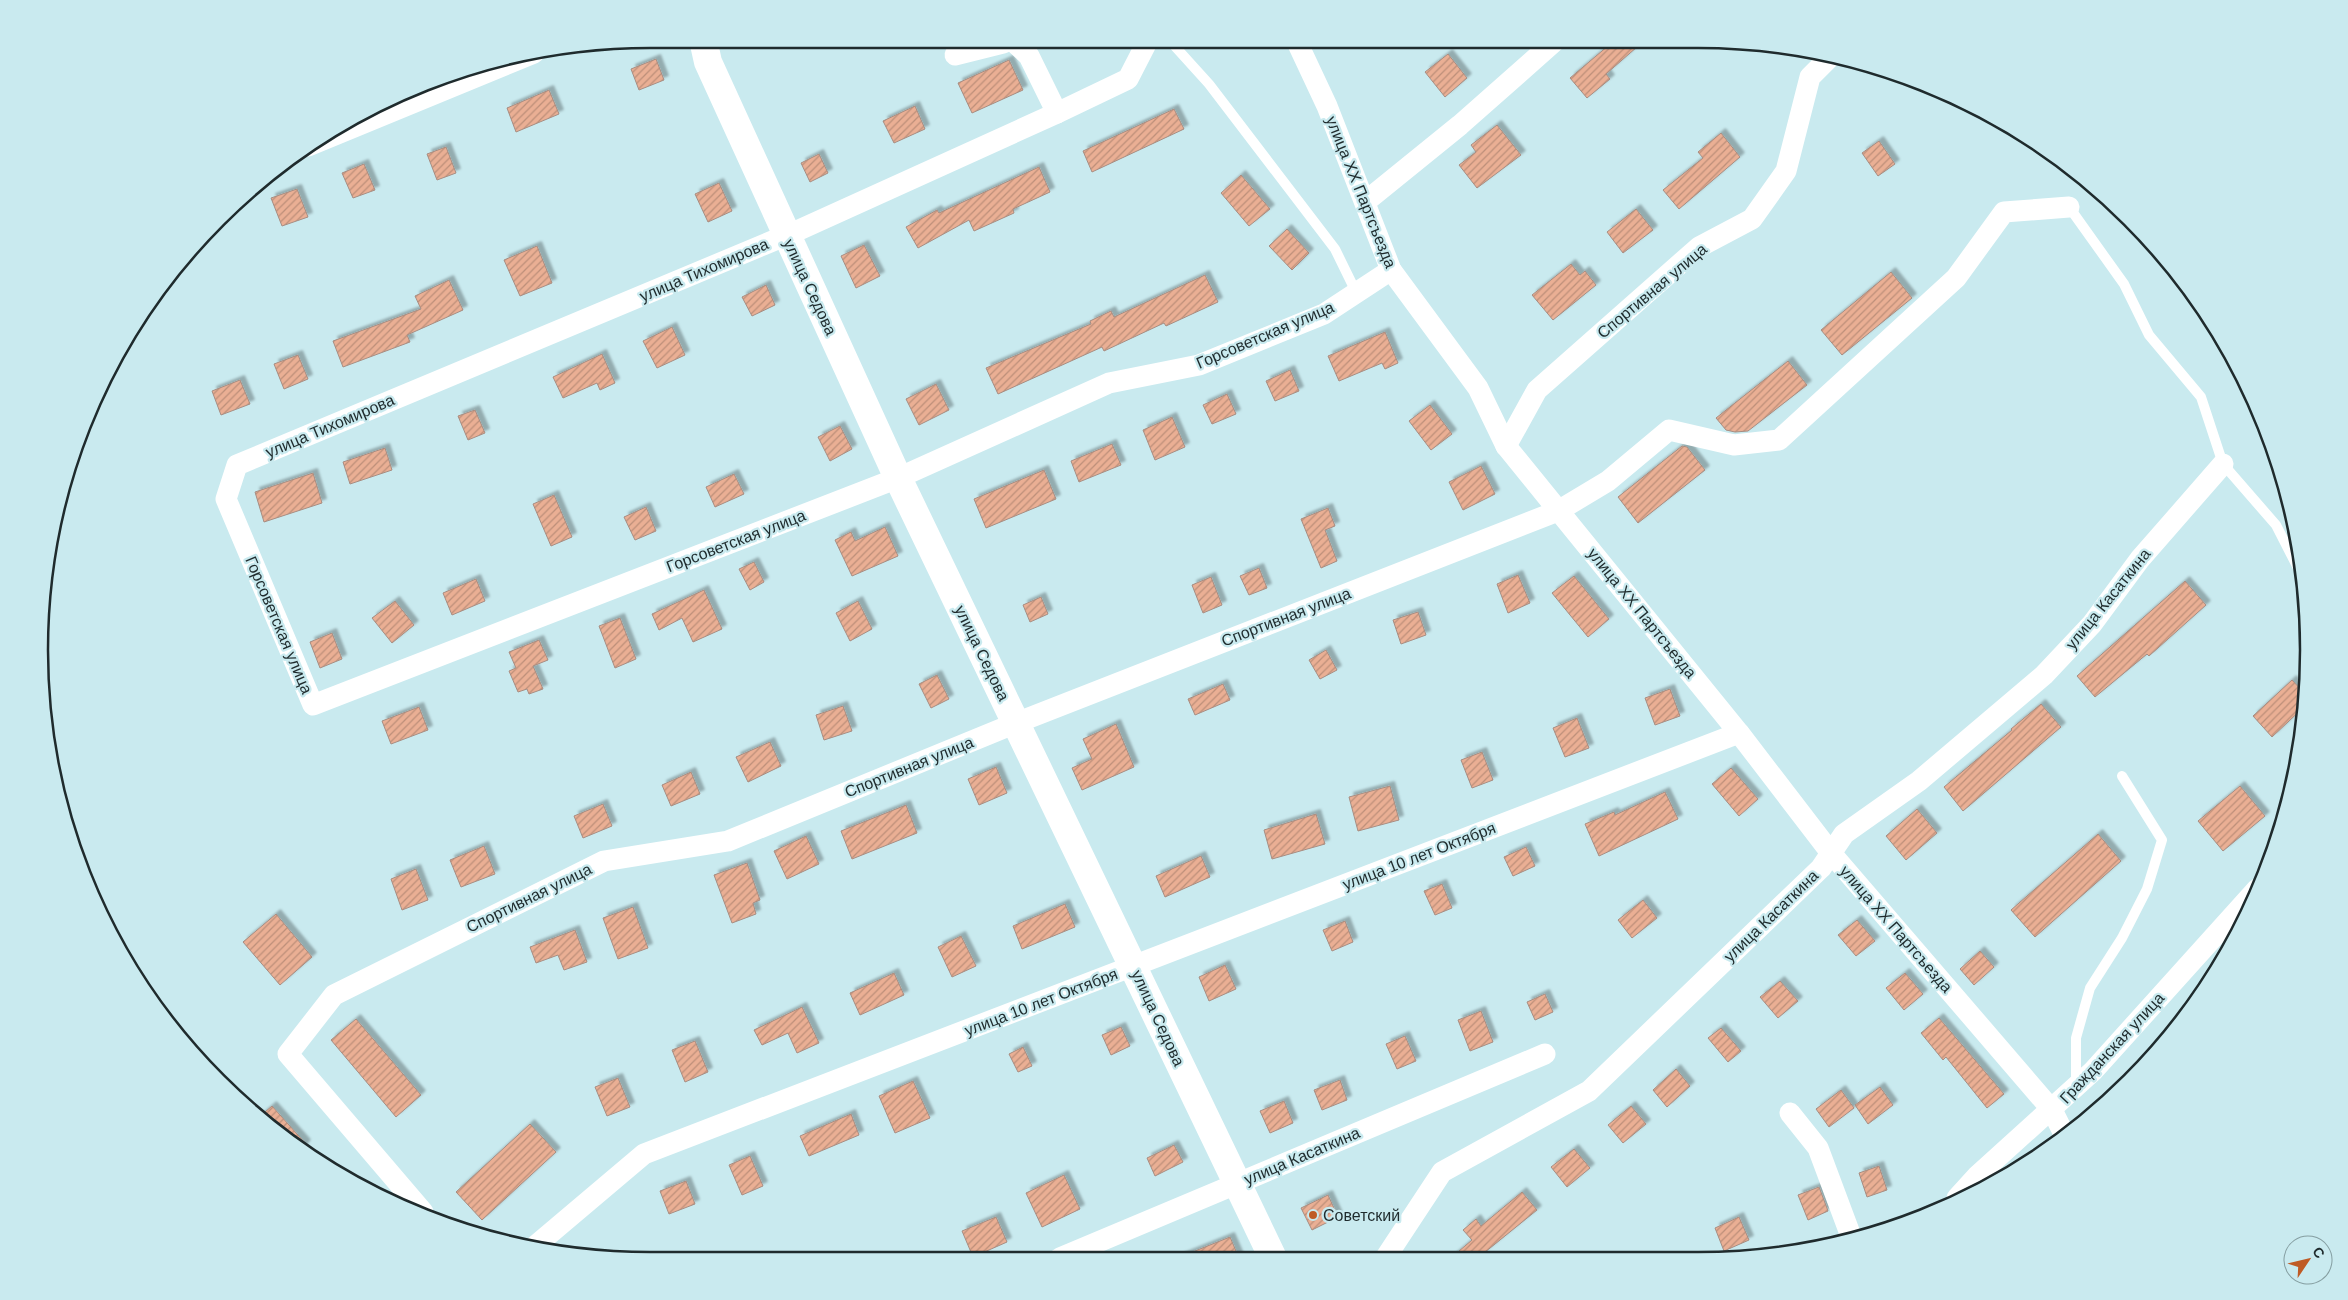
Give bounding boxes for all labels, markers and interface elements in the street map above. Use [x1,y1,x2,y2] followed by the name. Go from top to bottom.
[1323,114,1399,270] street label: улица XX Партсъезда
[637,235,771,305] street label: улица Тихомирова
[780,236,840,338] street label: улица Седова
[1594,240,1710,342] street label: Спортивная улица
[1194,298,1336,372] street label: Горсоветская улица
[263,391,397,461] street label: улица Тихомирова
[664,507,808,575] street label: Горсоветская улица
[1584,545,1700,681] street label: улица XX Партсъезда
[2062,545,2154,653] street label: улица Касаткина
[242,554,316,696] street label: Горсоветская улица
[1219,584,1353,650] street label: Спортивная улица
[952,603,1012,704] street label: улица Седова
[842,733,976,801] street label: Спортивная улица
[1340,819,1498,893] street label: улица 10 лет Октября
[464,860,594,936] street label: Спортивная улица
[1836,862,1956,996] street label: улица XX Партсъезда
[1720,867,1822,965] street label: улица Касаткина
[962,965,1120,1039] street label: улица 10 лет Октября
[1128,967,1188,1069] street label: улица Седова
[2056,989,2168,1107] street label: Гражданская улица
[1242,1124,1363,1188] street label: улица Касаткина
[1323,1207,1400,1224] place label: Советский
[1307,1209,1319,1221] marker: Советский
[2283,1235,2333,1285] north arrow
[2309,1244,2328,1261] text: С

